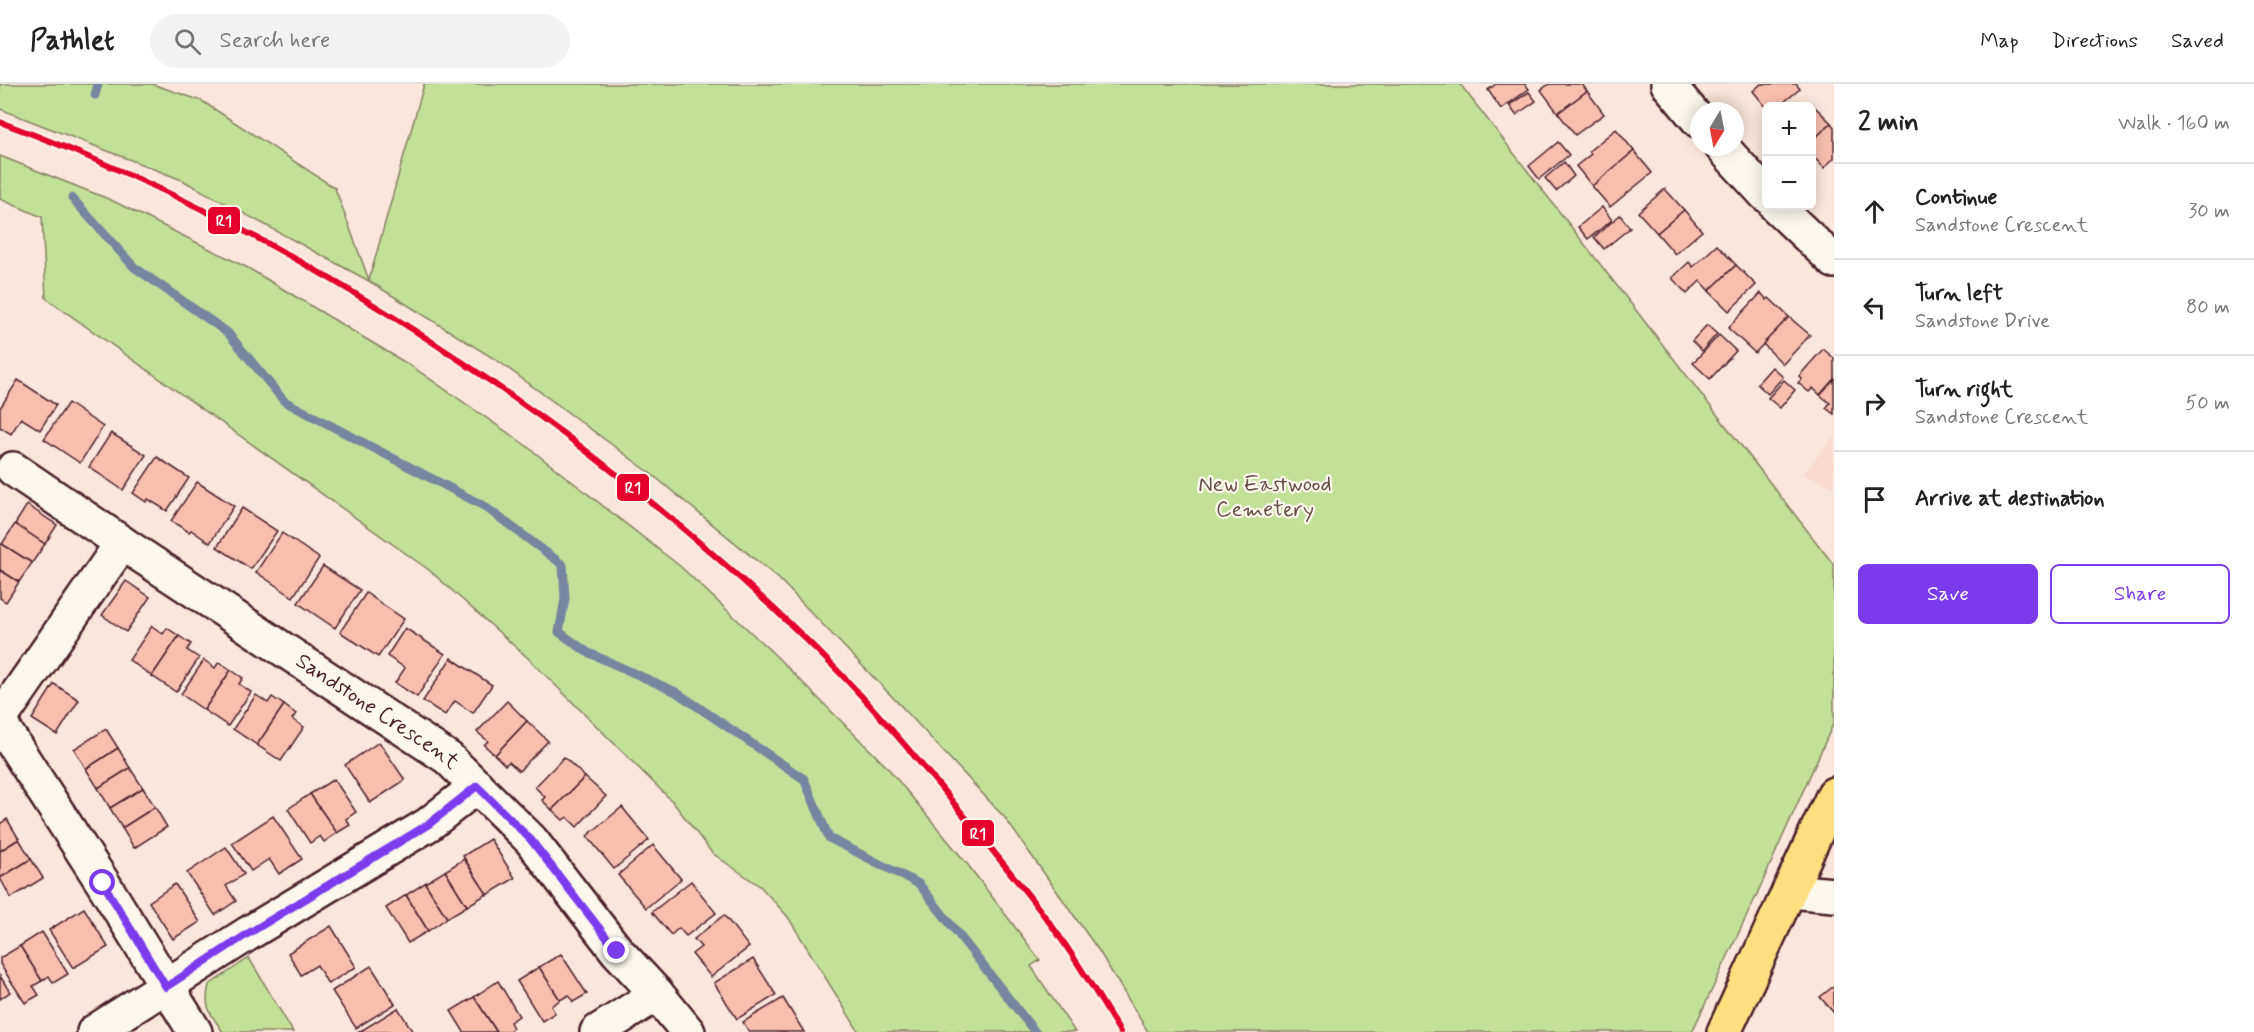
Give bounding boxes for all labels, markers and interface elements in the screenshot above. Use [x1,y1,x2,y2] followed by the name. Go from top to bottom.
[150,14,570,68] search box
[30,23,114,60] text: Pathlet
[171,25,204,58] icon: search
[219,27,330,55] text: Search here
[1980,27,2019,55] text: Map
[2052,27,2138,55] text: Directions
[2171,27,2224,55] text: Saved
[1690,102,1744,156] north arrow
[1762,102,1816,210] map controls
[1762,102,1816,156] button: +
[1858,106,1919,140] text: 2 min
[2118,110,2230,137] text: Walk · 160 m
[1762,156,1816,210] button: −
[1915,184,1997,212] text: Continue
[1858,195,1891,228] icon: ahead
[2188,198,2230,225] text: 30 m
[207,206,241,235] line badge: R1
[216,211,232,232] text: R1
[1915,212,2088,239] text: Sandstone Crescent
[1915,280,2003,308] text: Turn left
[1858,291,1891,324] icon: left
[2186,294,2230,321] text: 80 m
[1915,308,2050,335] text: Sandstone Drive
[1915,376,2013,404] text: Turn right
[1858,387,1891,420] icon: right
[2185,390,2230,417] text: 50 m
[1915,404,2088,431] text: Sandstone Crescent
[1198,471,1332,524] park label: New Eastwood Cemetery
[616,473,650,502] line badge: R1
[625,478,641,499] text: R1
[1858,483,1891,516] icon: arrive
[1915,485,2105,513] text: Arrive at destination
[1858,564,2038,624] button: Save
[2050,564,2230,624] button: Share
[290,647,465,775] street label: Sandstone Crescent
[961,819,995,847] line badge: R1
[970,824,986,845] text: R1
[89,869,115,895] route start
[603,937,629,963] route end

